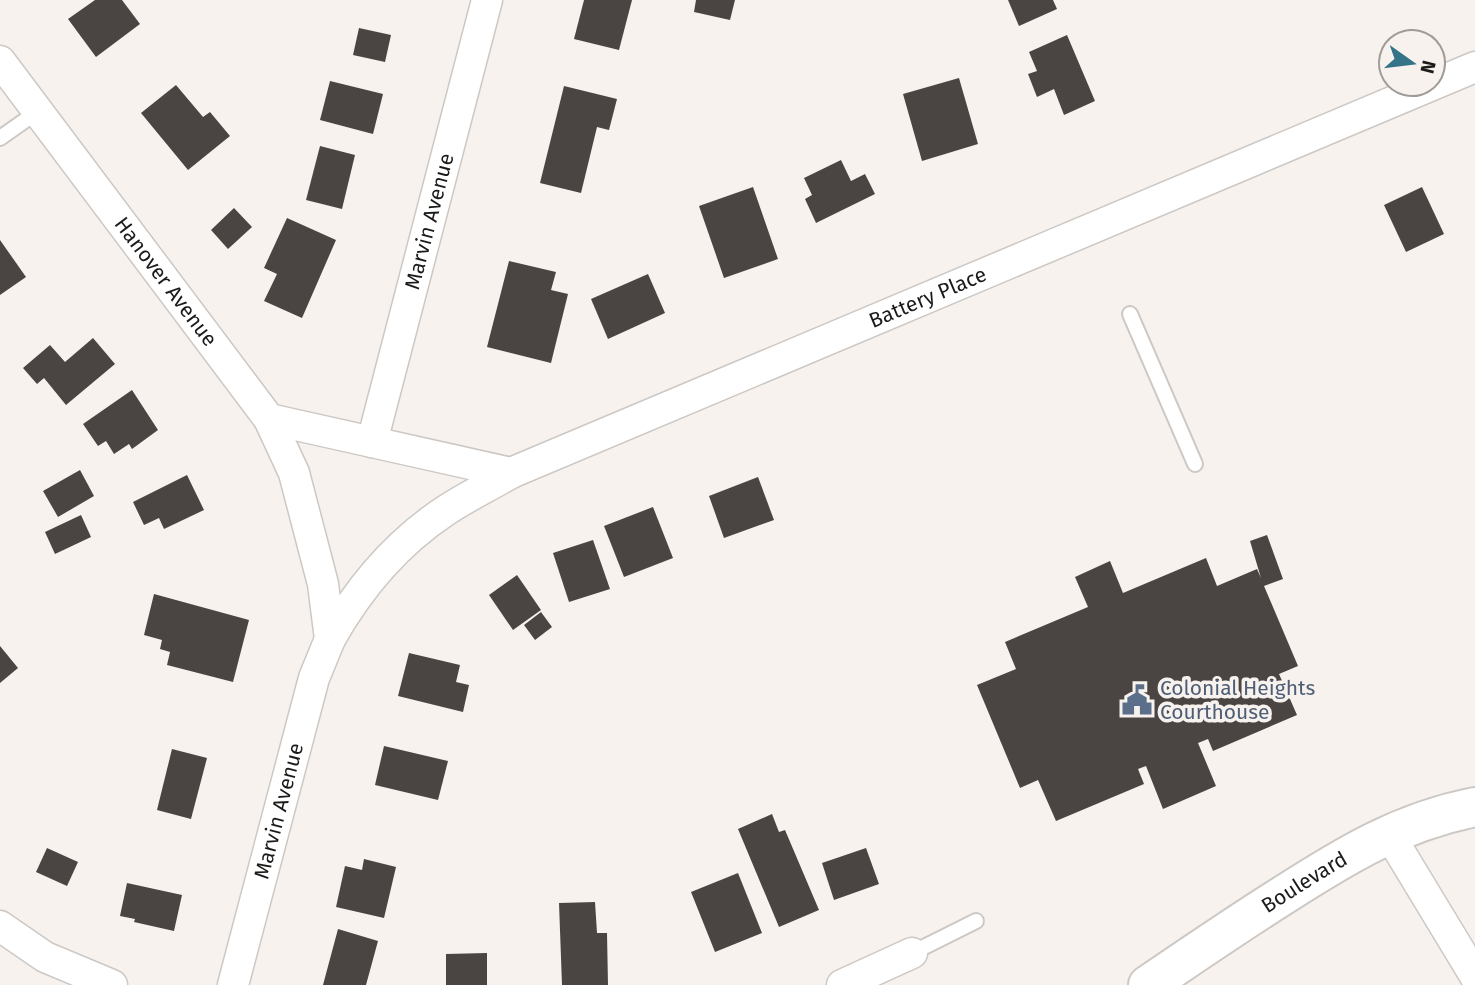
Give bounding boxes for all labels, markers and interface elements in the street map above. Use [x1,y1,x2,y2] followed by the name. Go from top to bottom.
[1377,28,1447,98] north arrow
[1415,58,1441,76] text: N
[399,150,460,292] street label: Marvin Avenue
[109,212,223,352] street label: Hanover Avenue
[865,261,991,334] street label: Battery Place
[1160,675,1316,725] place label: Colonial Heights Courthouse
[1120,683,1154,717] public building icon: Colonial Heights Courthouse
[249,740,309,882] street label: Marvin Avenue
[1256,846,1352,919] street label: Boulevard

